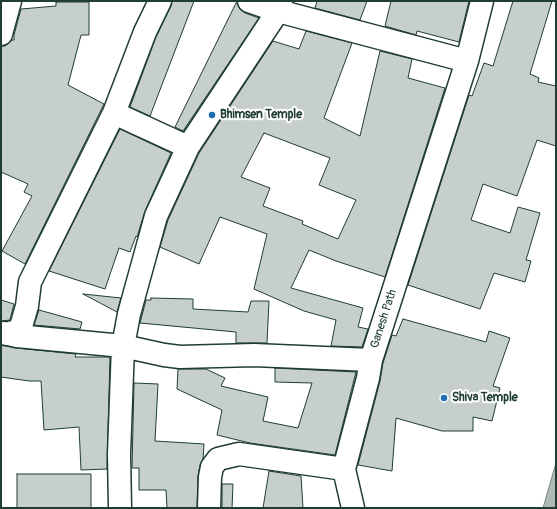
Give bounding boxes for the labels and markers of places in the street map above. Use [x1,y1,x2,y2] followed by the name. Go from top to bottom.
[220,108,302,122] place label: Bhimsen Temple
[207,110,217,120] marker: Bhimsen Temple
[452,391,518,405] place label: Shiva Temple
[439,393,449,403] marker: Shiva Temple

